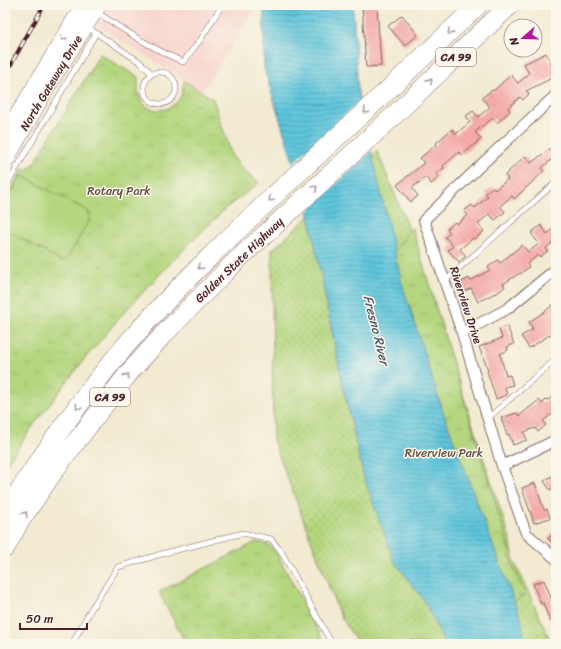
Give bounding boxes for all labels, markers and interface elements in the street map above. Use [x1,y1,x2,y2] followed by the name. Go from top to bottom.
[503,18,543,58] north arrow
[447,27,455,35] one-way arrow
[14,30,89,135] street label: North Gateway Drive
[60,34,68,41] one-way arrow
[504,34,525,49] text: N
[436,48,476,66] road number: CA 99
[425,79,433,86] one-way arrow
[363,106,371,114] one-way arrow
[87,180,151,202] park label: Rotary Park
[310,185,318,193] one-way arrow
[268,195,275,202] one-way arrow
[189,211,289,309] street label: Golden State Highway
[197,262,205,270] one-way arrow
[443,263,489,347] street label: Riverview Drive
[357,293,397,370] water label: Fresno River
[122,373,129,381] one-way arrow
[90,388,130,406] road number: CA 99
[76,402,83,409] one-way arrow
[405,442,483,464] park label: Riverview Park
[20,511,28,518] one-way arrow
[20,605,87,631] scale bar
[26,608,53,630] text: 50 m

